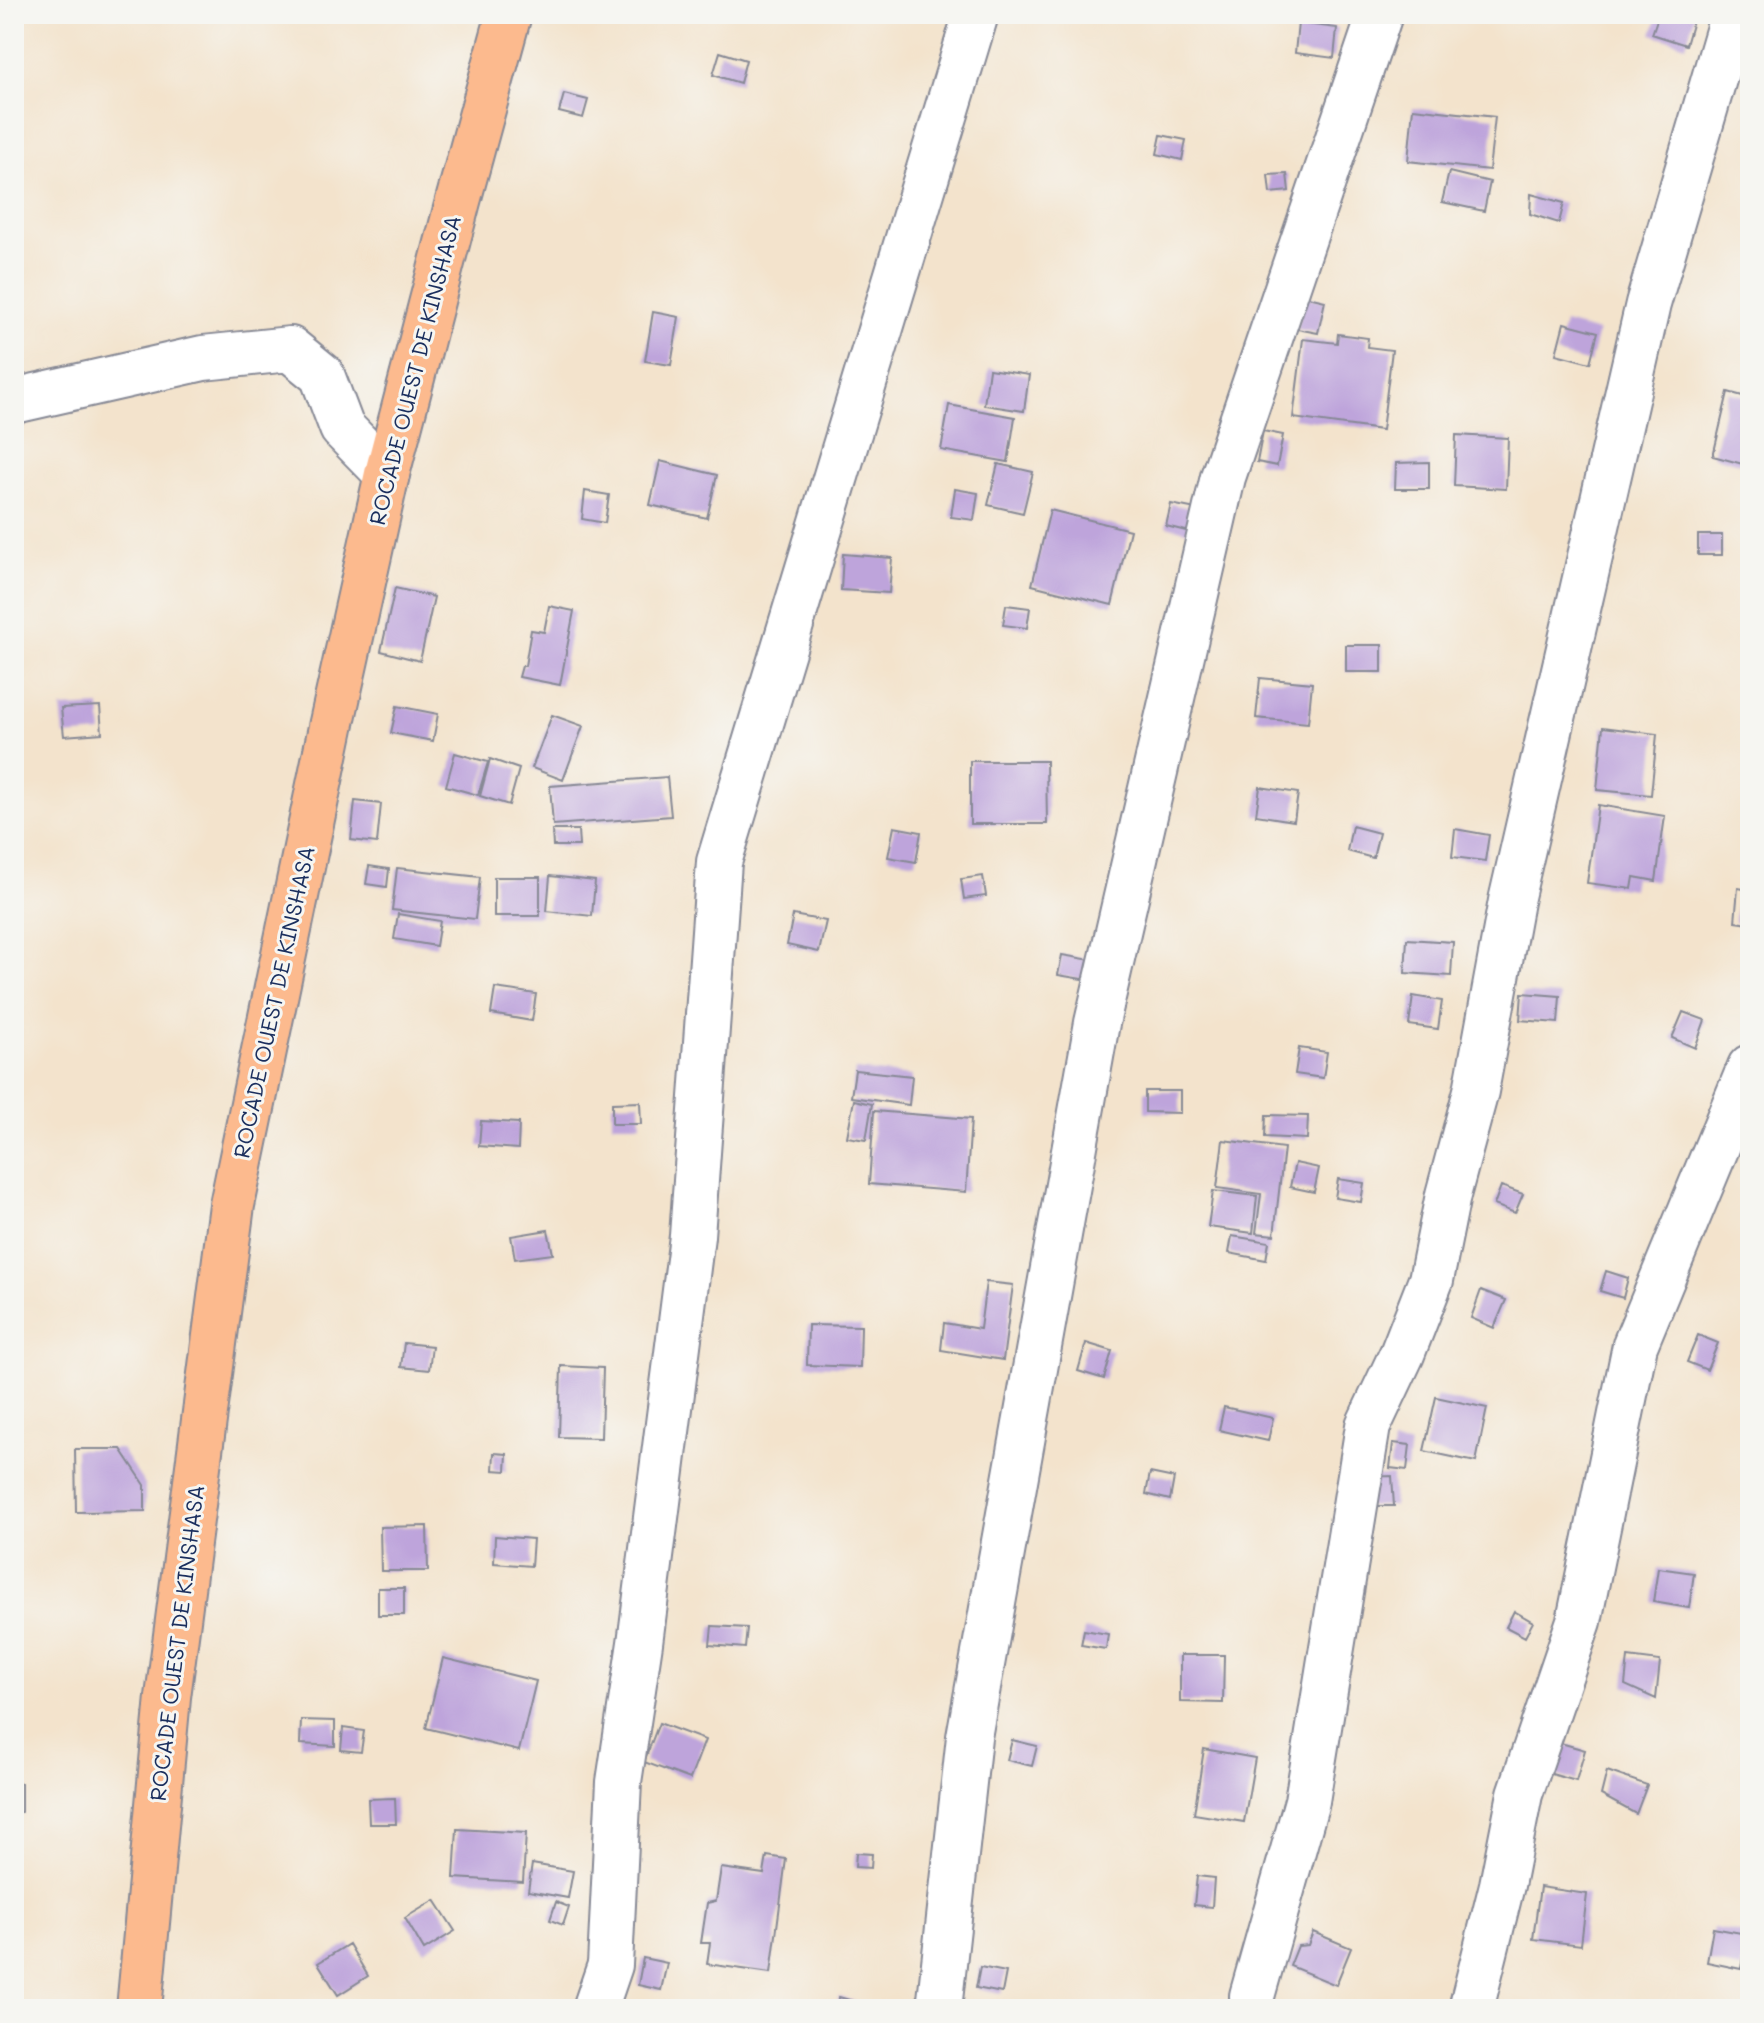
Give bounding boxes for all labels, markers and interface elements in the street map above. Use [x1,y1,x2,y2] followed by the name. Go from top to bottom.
[362,212,467,528] street label: ROCADE OUEST DE KINSHASA
[226,843,321,1161] street label: ROCADE OUEST DE KINSHASA
[143,1483,210,1803] street label: ROCADE OUEST DE KINSHASA

